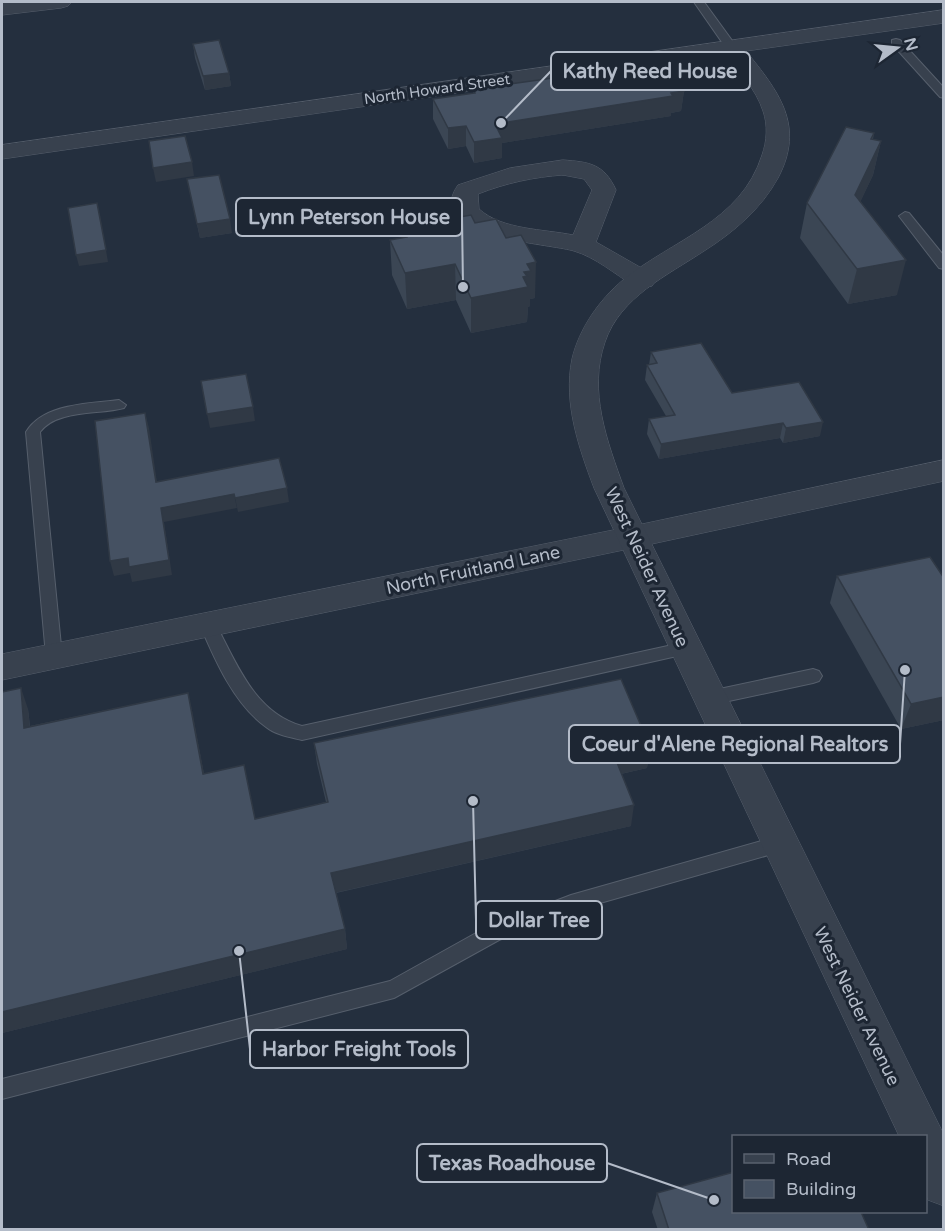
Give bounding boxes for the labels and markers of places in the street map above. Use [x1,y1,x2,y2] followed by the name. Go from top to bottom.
[551,52,750,90] callout: Kathy Reed House
[236,198,462,236] callout: Lynn Peterson House
[569,725,900,763] callout: Coeur d'Alene Regional Realtors
[476,901,602,939] callout: Dollar Tree
[250,1030,468,1068] callout: Harbor Freight Tools
[417,1144,607,1182] callout: Texas Roadhouse

